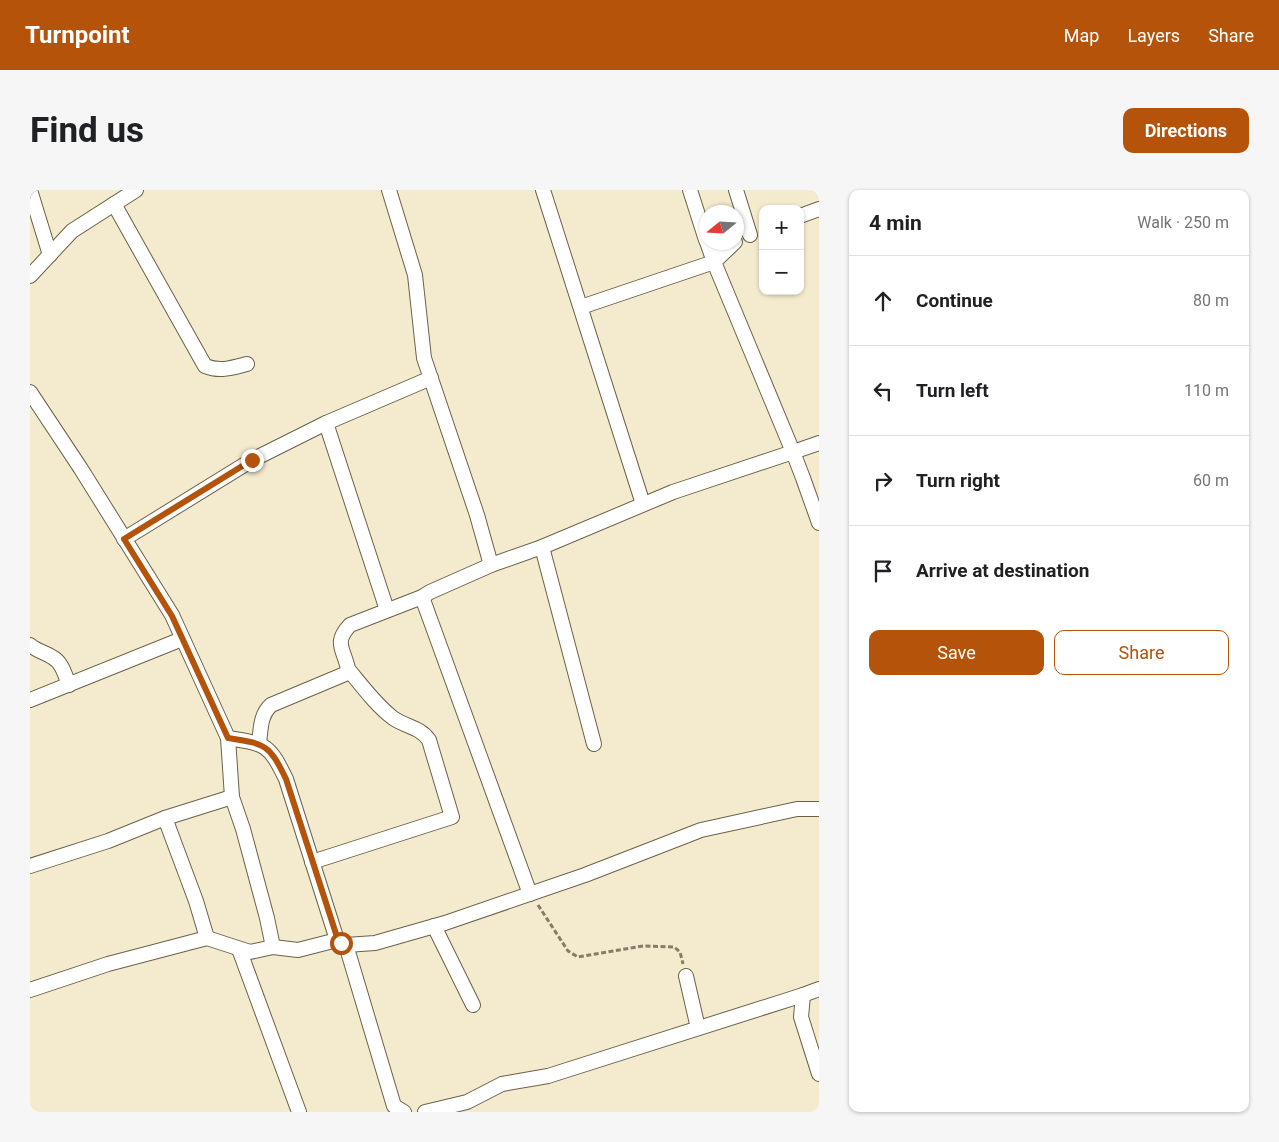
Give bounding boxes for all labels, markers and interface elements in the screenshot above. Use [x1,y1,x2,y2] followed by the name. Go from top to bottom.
[25,21,130,49] text: Turnpoint
[1064,25,1099,46] text: Map
[1127,25,1180,46] text: Layers
[1208,25,1254,46] text: Share
[1123,108,1249,153] button: Directions
[30,110,144,151] text: Find us
[699,205,744,250] north arrow
[759,205,804,295] map controls
[759,205,804,250] button: +
[869,211,922,235] text: 4 min
[1137,213,1229,232] text: Walk · 250 m
[759,250,804,295] button: −
[869,287,897,315] icon: ahead
[916,289,993,312] text: Continue
[1193,291,1229,310] text: 80 m
[869,377,897,405] icon: left
[916,379,989,402] text: Turn left
[1184,381,1229,400] text: 110 m
[241,449,264,472] route end
[869,467,897,495] icon: right
[916,469,1000,492] text: Turn right
[1193,471,1229,490] text: 60 m
[869,557,897,585] icon: arrive
[916,559,1089,582] text: Arrive at destination
[869,630,1044,675] button: Save
[1054,630,1229,675] button: Share
[330,932,353,955] route start

